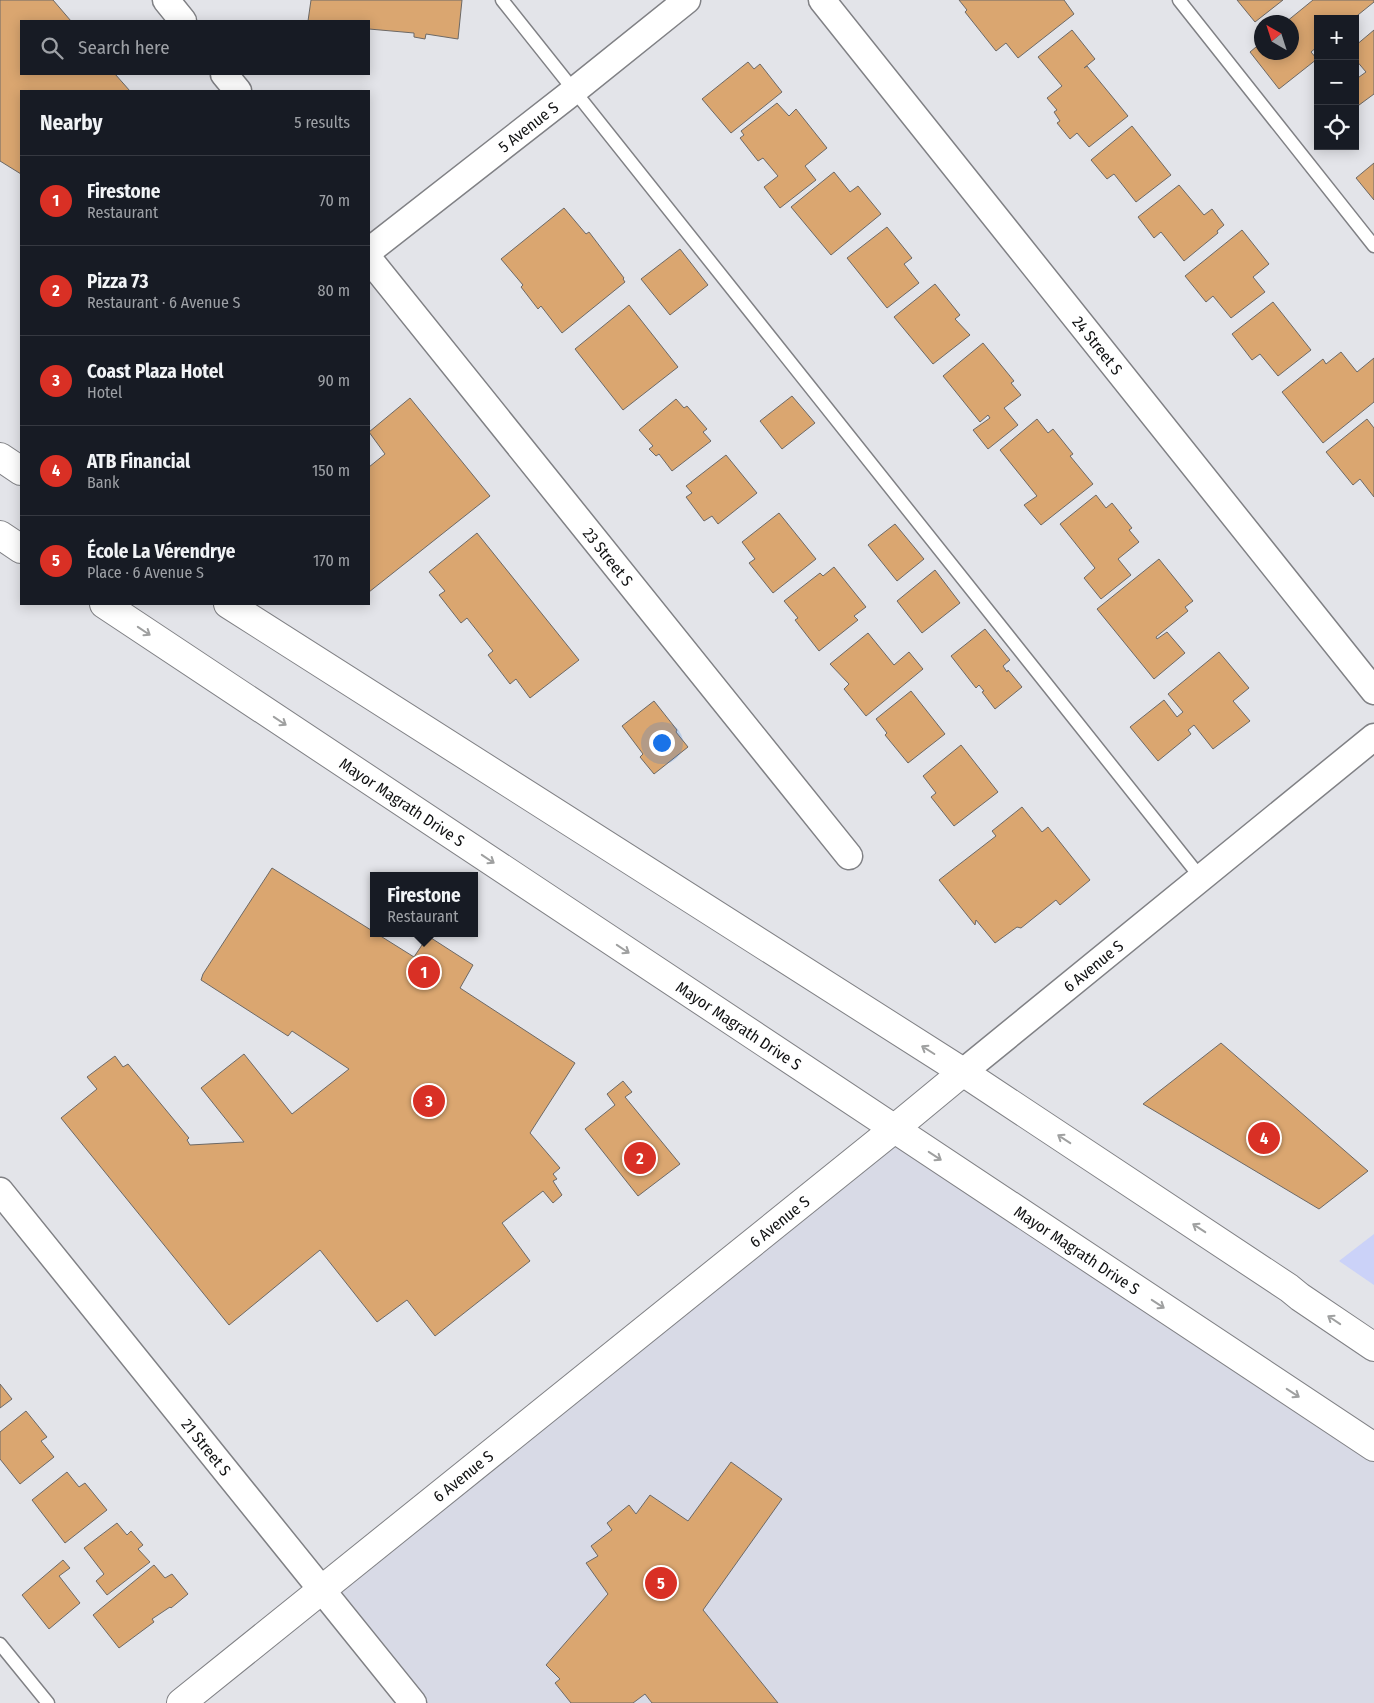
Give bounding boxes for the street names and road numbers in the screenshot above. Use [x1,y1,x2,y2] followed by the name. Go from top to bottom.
[494,97,562,156] street label: 5 Avenue S
[1069,312,1127,378] street label: 24 Street S
[579,524,637,590] street label: 23 Street S
[336,754,469,850] street label: Mayor Magrath Drive S
[1060,936,1127,996] street label: 6 Avenue S
[673,977,805,1074] street label: Mayor Magrath Drive S
[745,1192,813,1251] street label: 6 Avenue S
[1011,1202,1143,1298] street label: Mayor Magrath Drive S
[178,1415,235,1479] street label: 21 Street S
[429,1446,497,1506] street label: 6 Avenue S

